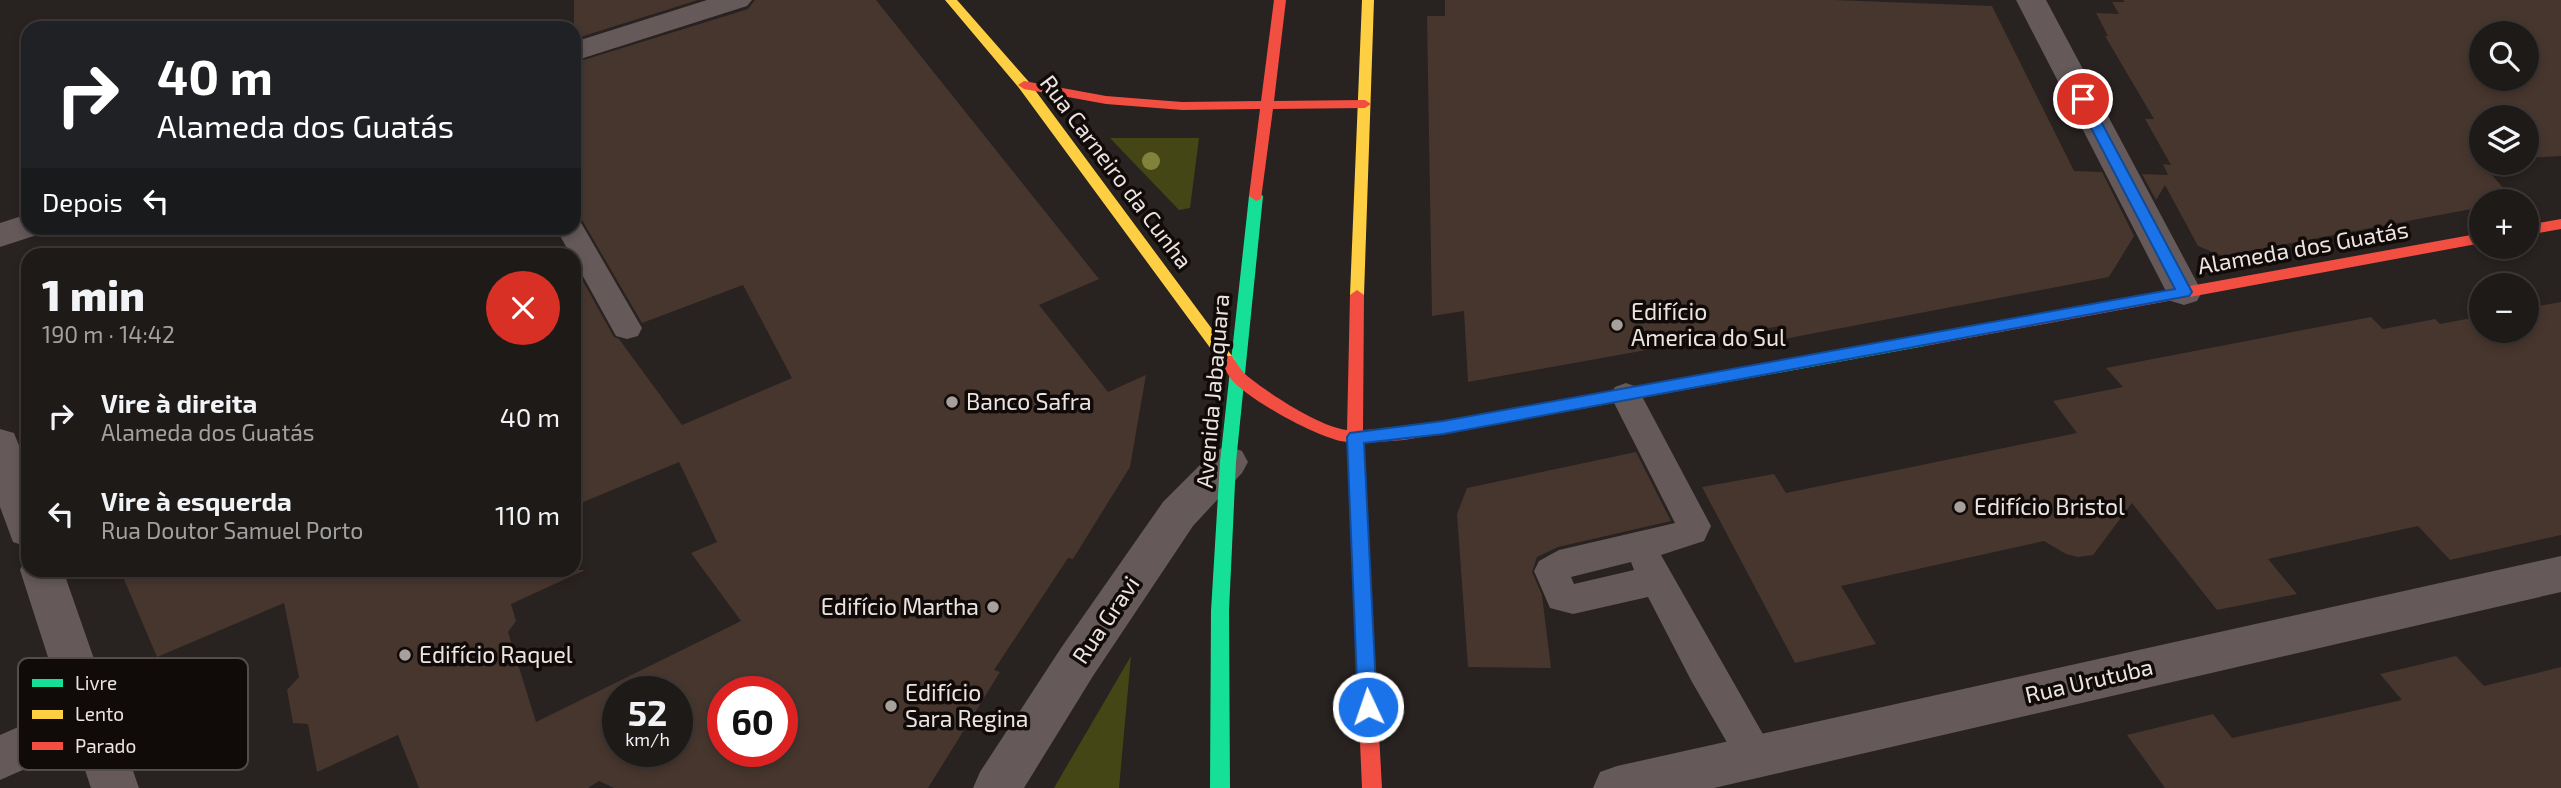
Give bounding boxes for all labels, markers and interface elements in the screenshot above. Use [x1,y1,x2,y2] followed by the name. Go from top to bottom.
[2469,21,2539,343] map controls
[2469,21,2539,91] button: search
[157,46,273,105] text: 40 m
[42,49,133,140] icon: right
[1035,69,1199,274] street label: Rua Carneiro da Cunha
[2053,69,2113,129] pin
[2064,80,2102,118] icon: arrive
[2469,105,2539,175] button: layers
[157,106,454,144] text: Alameda dos Guatás
[137,182,175,220] icon: left
[42,186,123,217] text: Depois
[2469,189,2539,259] button: +
[2195,215,2410,279] street label: Alameda dos Guatás
[42,269,145,319] text: 1 min
[486,271,560,345] button: close
[2469,273,2539,343] button: −
[1190,293,1234,489] street label: Avenida Jabaquara
[1631,297,1786,351] place label: Edifício America do Sul
[1609,317,1625,333] marker: Edifício America do Sul
[42,320,175,348] text: 190 m · 14:42
[101,387,257,418] text: Vire à direita
[966,387,1092,415] place label: Banco Safra
[944,394,960,410] marker: Banco Safra
[42,397,80,435] icon: right
[500,401,560,432] text: 40 m
[101,418,315,446] text: Alameda dos Guatás
[101,485,292,516] text: Vire à esquerda
[1974,492,2125,520] place label: Edifício Bristol
[42,495,80,533] icon: left
[495,499,560,530] text: 110 m
[1952,499,1968,515] marker: Edifício Bristol
[101,516,363,544] text: Rua Doutor Samuel Porto
[1066,570,1145,668] street label: Rua Gravi
[821,592,979,620] place label: Edifício Martha
[985,599,1001,615] marker: Edifício Martha
[419,640,573,668] place label: Edifício Raquel
[397,647,413,663] marker: Edifício Raquel
[2022,652,2155,708] street label: Rua Urutuba
[18,658,248,770] legend
[1331,670,1405,744] position arrow
[75,671,117,694] text: Livre
[707,676,798,767] speed limit sign: 60
[905,678,1029,732] place label: Edifício Sara Regina
[628,691,667,733] text: 52
[883,698,899,714] marker: Edifício Sara Regina
[75,702,124,725] text: Lento
[625,728,670,750] text: km/h
[75,734,136,757] text: Parado

